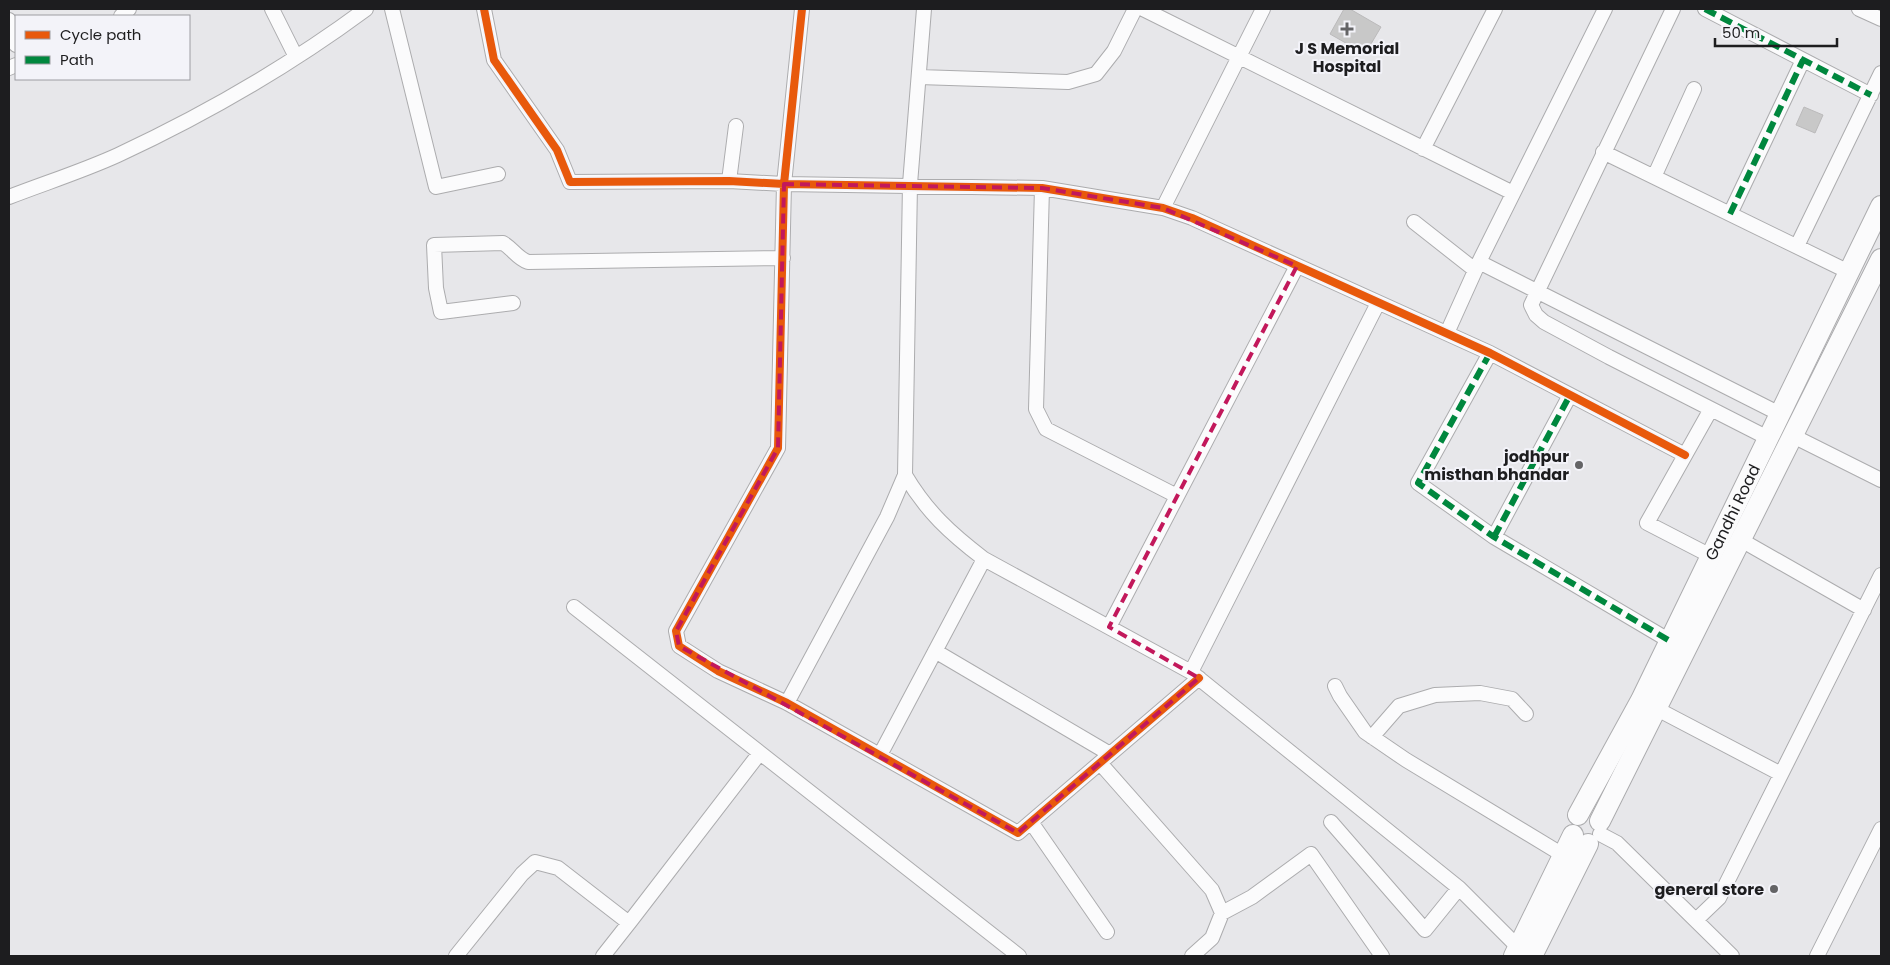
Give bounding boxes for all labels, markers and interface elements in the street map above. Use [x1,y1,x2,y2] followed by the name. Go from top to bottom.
[15,15,190,80] legend
[1715,15,1838,47] scale bar
[1340,22,1354,36] marker: J S Memorial Hospital
[1722,22,1760,43] text: 50 m
[60,24,141,45] text: Cycle path
[1295,37,1399,78] place label: J S Memorial Hospital
[60,49,94,70] text: Path
[1424,445,1569,486] place label: jodhpur misthan bhandar
[1573,459,1585,471] marker: jodhpur misthan bhandar
[1699,460,1765,564] street label: Gandhi Road
[1654,878,1764,901] place label: general store
[1768,883,1780,895] marker: general store

